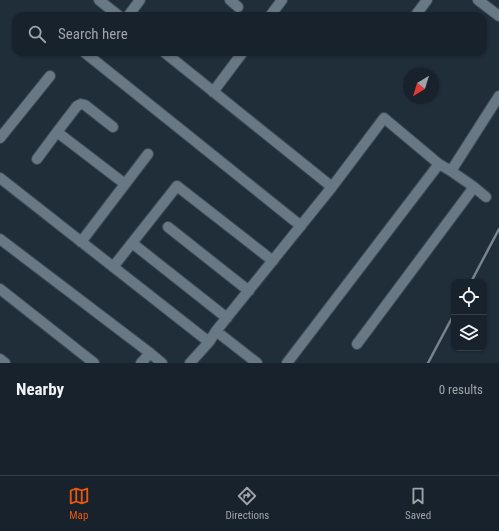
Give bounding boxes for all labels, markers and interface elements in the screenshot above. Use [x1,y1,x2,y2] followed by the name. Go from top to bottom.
[12,12,487,56] search box
[26,23,48,45] icon: search
[58,25,128,43] text: Search here
[403,68,439,104] north arrow
[451,279,487,351] map controls
[451,279,487,315] button: locate
[451,315,487,351] button: layers
[16,379,64,399] text: Nearby
[439,382,483,397] text: 0 results
[68,485,90,522] tab: Map
[225,485,269,522] tab: Directions
[405,485,431,522] tab: Saved

